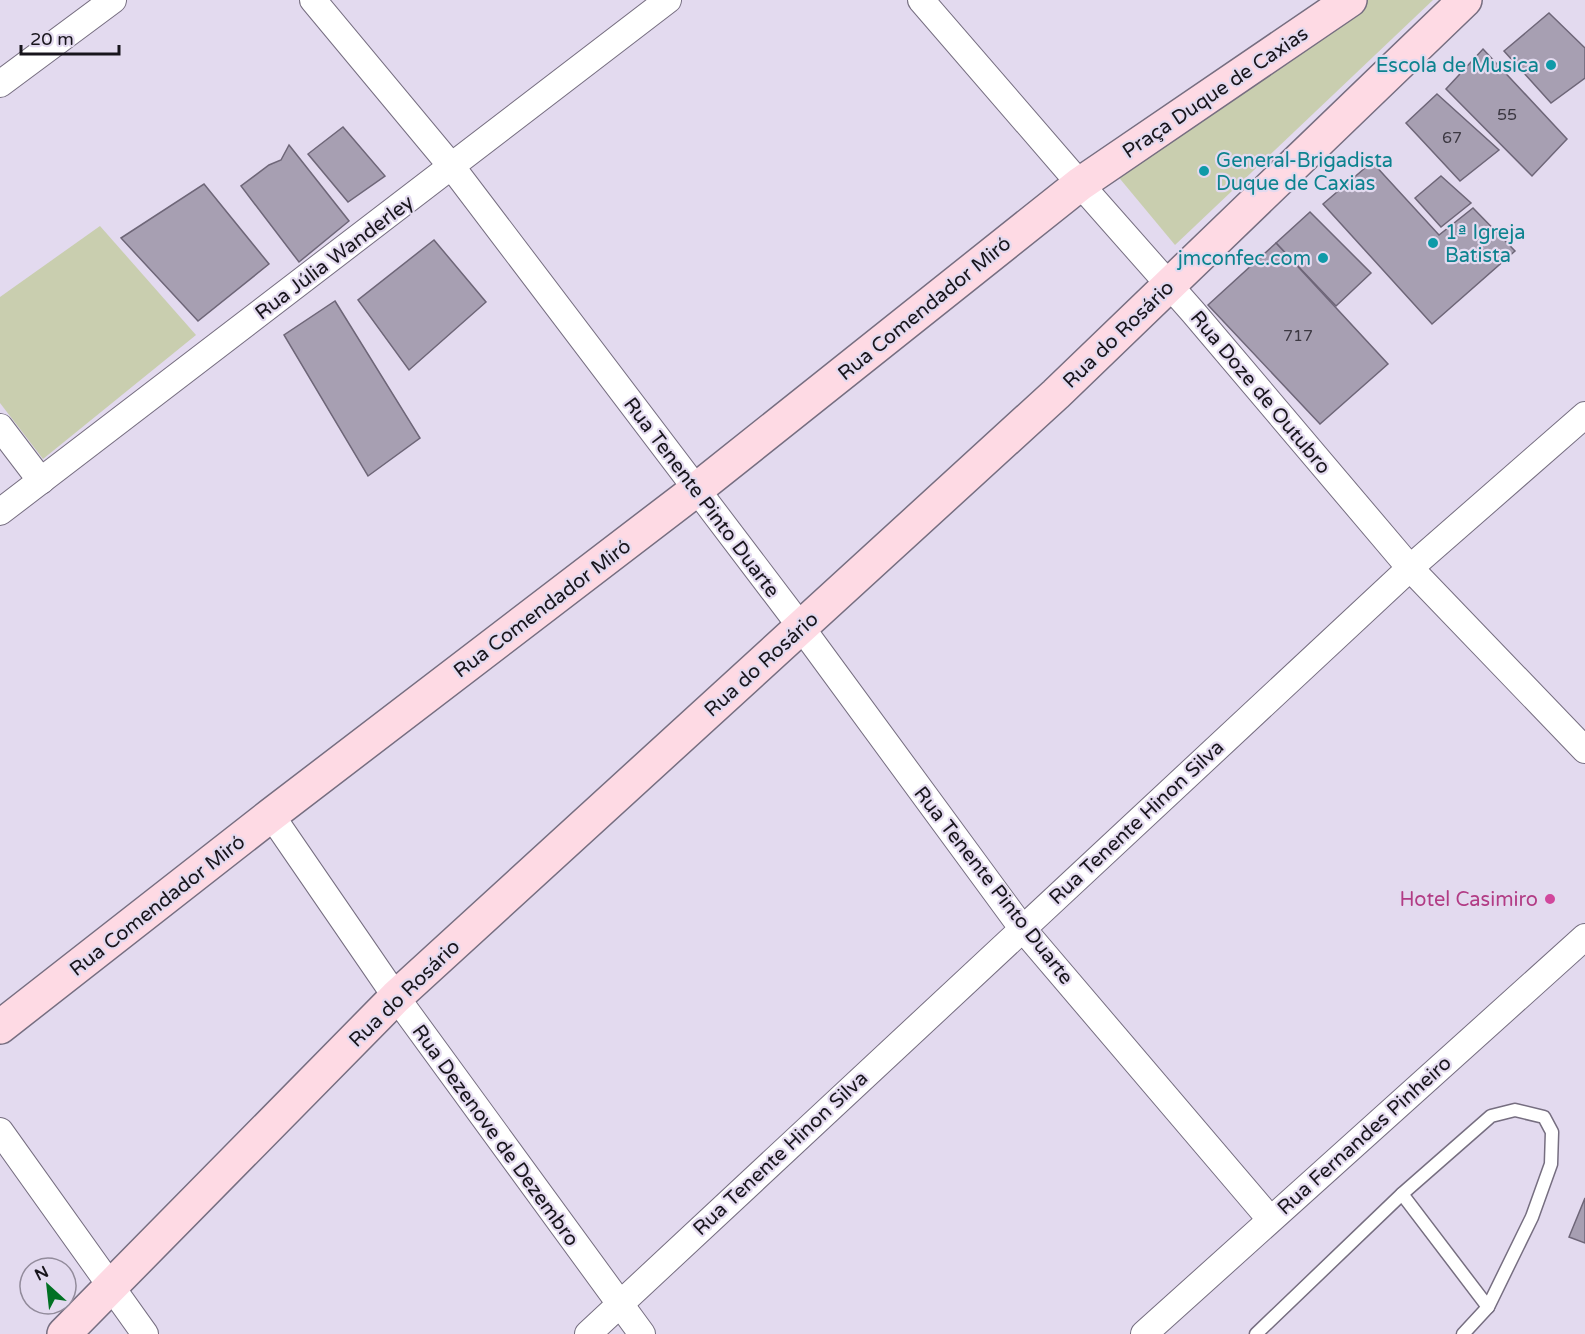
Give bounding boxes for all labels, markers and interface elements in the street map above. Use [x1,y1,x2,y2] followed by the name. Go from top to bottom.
[21,18,118,56] scale bar
[1118,22,1313,164] street label: Praça Duque de Caxias
[30,28,74,50] text: 20 m
[1376,54,1539,78] place label: Escola de Musica
[1544,58,1558,72] marker: Escola de Musica
[1497,105,1517,125] house number: 55
[1442,128,1462,148] house number: 67
[1216,149,1393,196] place label: General-Brigadista Duque de Caxias
[1197,164,1211,178] marker: General-Brigadista Duque de Caxias
[251,190,419,325] street label: Rua Júlia Wanderley
[1445,221,1526,268] place label: 1ª Igreja Batista
[833,232,1016,386] street label: Rua Comendador Miró
[1426,236,1440,250] marker: 1ª Igreja Batista
[1177,247,1311,271] place label: jmconfec.com
[1316,251,1330,265] marker: jmconfec.com
[1058,276,1179,394] street label: Rua do Rosário
[1185,306,1335,479] street label: Rua Doze de Outubro
[1283,326,1313,346] house number: 717
[618,393,784,602] street label: Rua Tenente Pinto Duarte
[449,534,636,683] street label: Rua Comendador Miró
[700,607,824,722] street label: Rua do Rosário
[1044,736,1229,910] street label: Rua Tenente Hinon Silva
[909,782,1078,989] street label: Rua Tenente Pinto Duarte
[65,830,250,982] street label: Rua Comendador Miró
[1400,888,1538,912] place label: Hotel Casimiro
[1543,892,1557,906] marker: Hotel Casimiro
[344,935,465,1053] street label: Rua do Rosário
[407,1020,584,1251] street label: Rua Dezenove de Dezembro
[1273,1051,1457,1220] street label: Rua Fernandes Pinheiro
[688,1067,873,1241] street label: Rua Tenente Hinon Silva
[18,1256,78,1316] north arrow
[31,1262,52,1285] text: N

